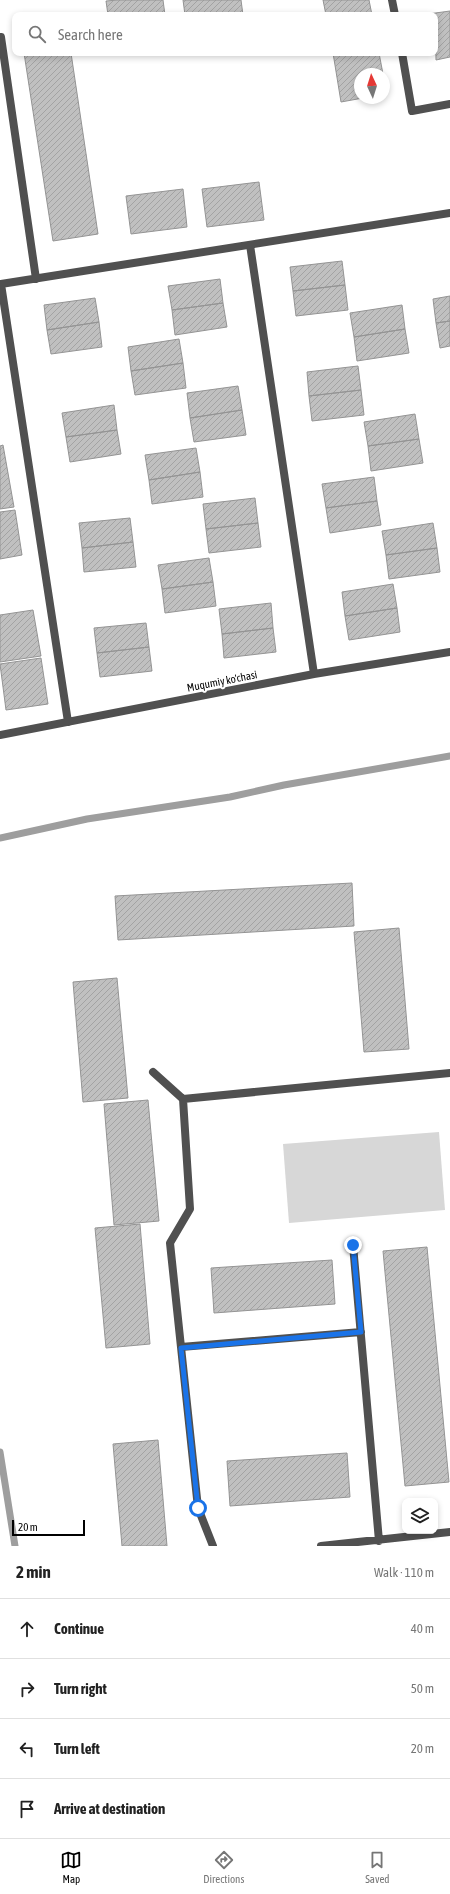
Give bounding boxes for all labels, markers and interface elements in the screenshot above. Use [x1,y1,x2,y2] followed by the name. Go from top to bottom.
[12,12,438,56] search box
[26,23,48,45] icon: search
[58,26,123,43] text: Search here
[354,68,390,104] north arrow
[186,668,258,694] street label: Muqumiy ko'chasi
[344,1236,362,1254] route end
[402,1498,438,1534] map controls
[402,1498,438,1534] button: layers
[189,1499,207,1517] route start
[12,1518,85,1537] scale bar
[18,1521,38,1533] text: 20 m
[16,1562,51,1582] text: 2 min
[374,1565,434,1580] text: Walk · 110 m
[16,1618,38,1640] icon: ahead
[54,1620,104,1637] text: Continue
[411,1621,434,1636] text: 40 m
[16,1678,38,1700] icon: right
[54,1680,107,1697] text: Turn right
[411,1681,434,1696] text: 50 m
[16,1738,38,1760] icon: left
[54,1740,100,1757] text: Turn left
[411,1741,434,1756] text: 20 m
[16,1798,38,1820] icon: arrive
[54,1800,165,1817] text: Arrive at destination
[60,1849,82,1885] tab: Map
[203,1849,244,1885] tab: Directions
[365,1849,390,1885] tab: Saved

